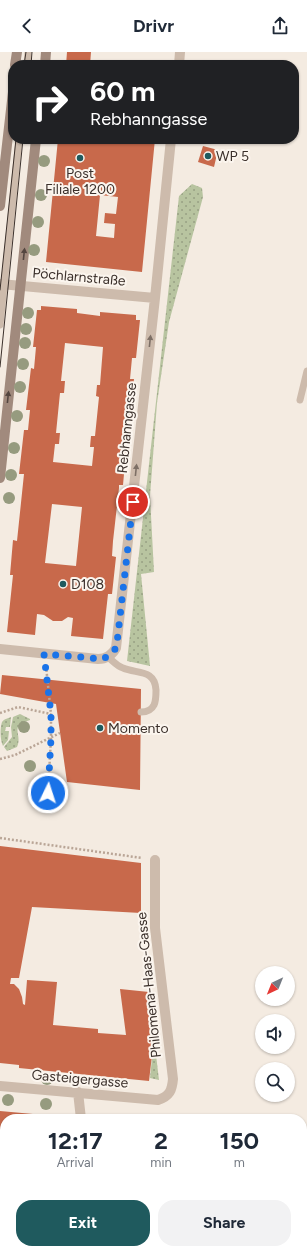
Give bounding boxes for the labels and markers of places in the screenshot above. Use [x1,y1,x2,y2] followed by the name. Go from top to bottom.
[216,148,249,165] place label: WP 5
[203,151,213,161] marker: WP 5
[75,153,85,163] marker: Post Filiale 1200
[45,165,115,198] place label: Post Filiale 1200
[116,485,150,519] pin
[71,576,104,593] place label: D108
[58,579,68,589] marker: D108
[108,720,169,737] place label: Momento
[95,723,105,733] marker: Momento

